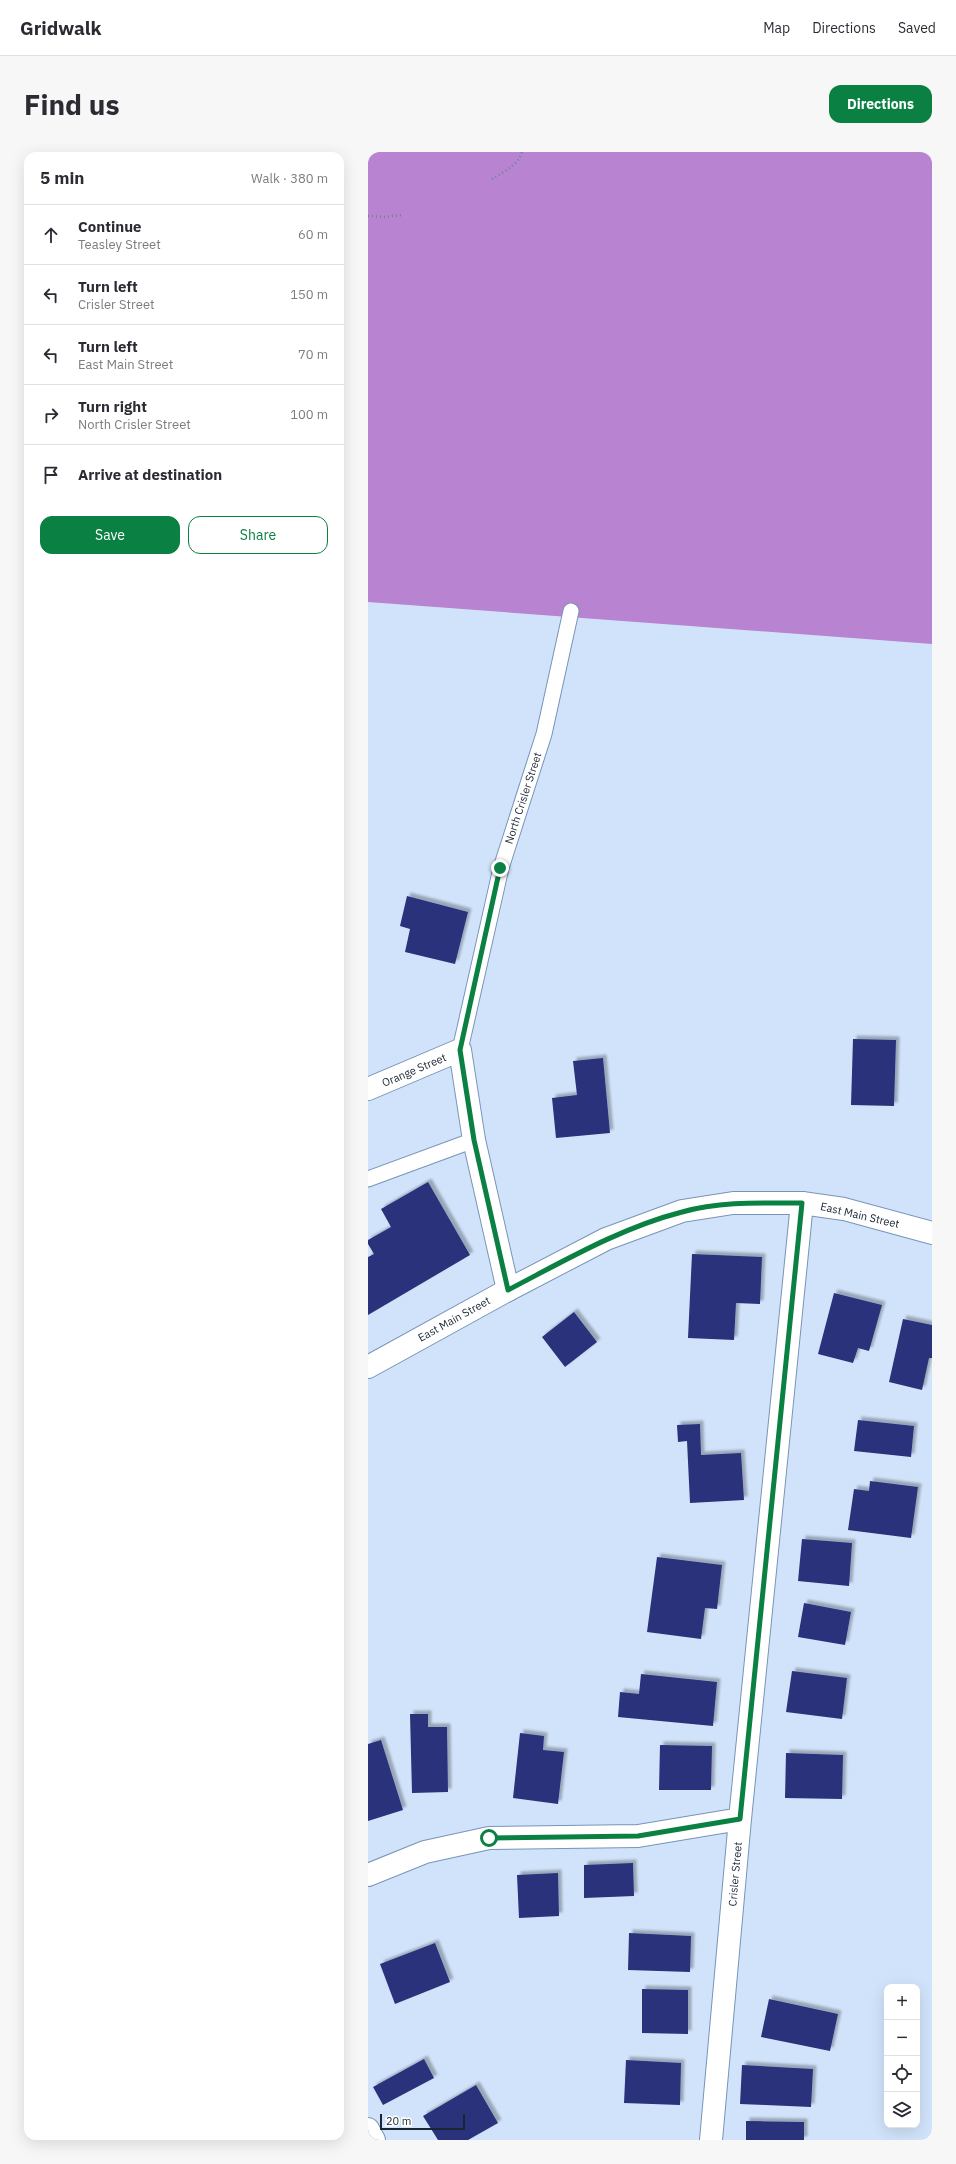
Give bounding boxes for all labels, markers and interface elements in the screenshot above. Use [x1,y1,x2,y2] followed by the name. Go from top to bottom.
[20,16,102,40] text: Gridwalk
[763,19,790,37] text: Map
[812,19,876,37] text: Directions
[898,19,936,37] text: Saved
[829,85,932,123] button: Directions
[24,86,120,123] text: Find us
[40,167,84,189] text: 5 min
[251,170,328,187] text: Walk · 380 m
[78,217,142,236] text: Continue
[40,224,62,246] icon: ahead
[298,226,328,243] text: 60 m
[78,236,161,253] text: Teasley Street
[78,277,138,296] text: Turn left
[40,284,62,306] icon: left
[290,286,328,303] text: 150 m
[78,296,155,313] text: Crisler Street
[78,337,138,356] text: Turn left
[40,344,62,366] icon: left
[298,346,328,363] text: 70 m
[78,356,173,373] text: East Main Street
[78,397,147,416] text: Turn right
[40,404,62,426] icon: right
[290,406,328,423] text: 100 m
[78,416,191,433] text: North Crisler Street
[40,464,62,486] icon: arrive
[78,465,222,484] text: Arrive at destination
[40,516,180,554] button: Save
[188,516,328,554] button: Share
[502,750,544,846] street label: North Crisler Street
[491,859,509,877] route end
[380,1050,448,1090] street label: Orange Street
[819,1199,901,1231] street label: East Main Street
[415,1293,493,1345] street label: East Main Street
[480,1829,498,1847] route start
[725,1841,745,1907] street label: Crisler Street
[884,1984,920,2128] map controls
[884,1984,920,2020] button: +
[884,2020,920,2056] button: −
[884,2056,920,2092] button: locate
[884,2092,920,2128] button: layers
[380,2112,465,2131] scale bar
[386,2114,411,2128] text: 20 m

